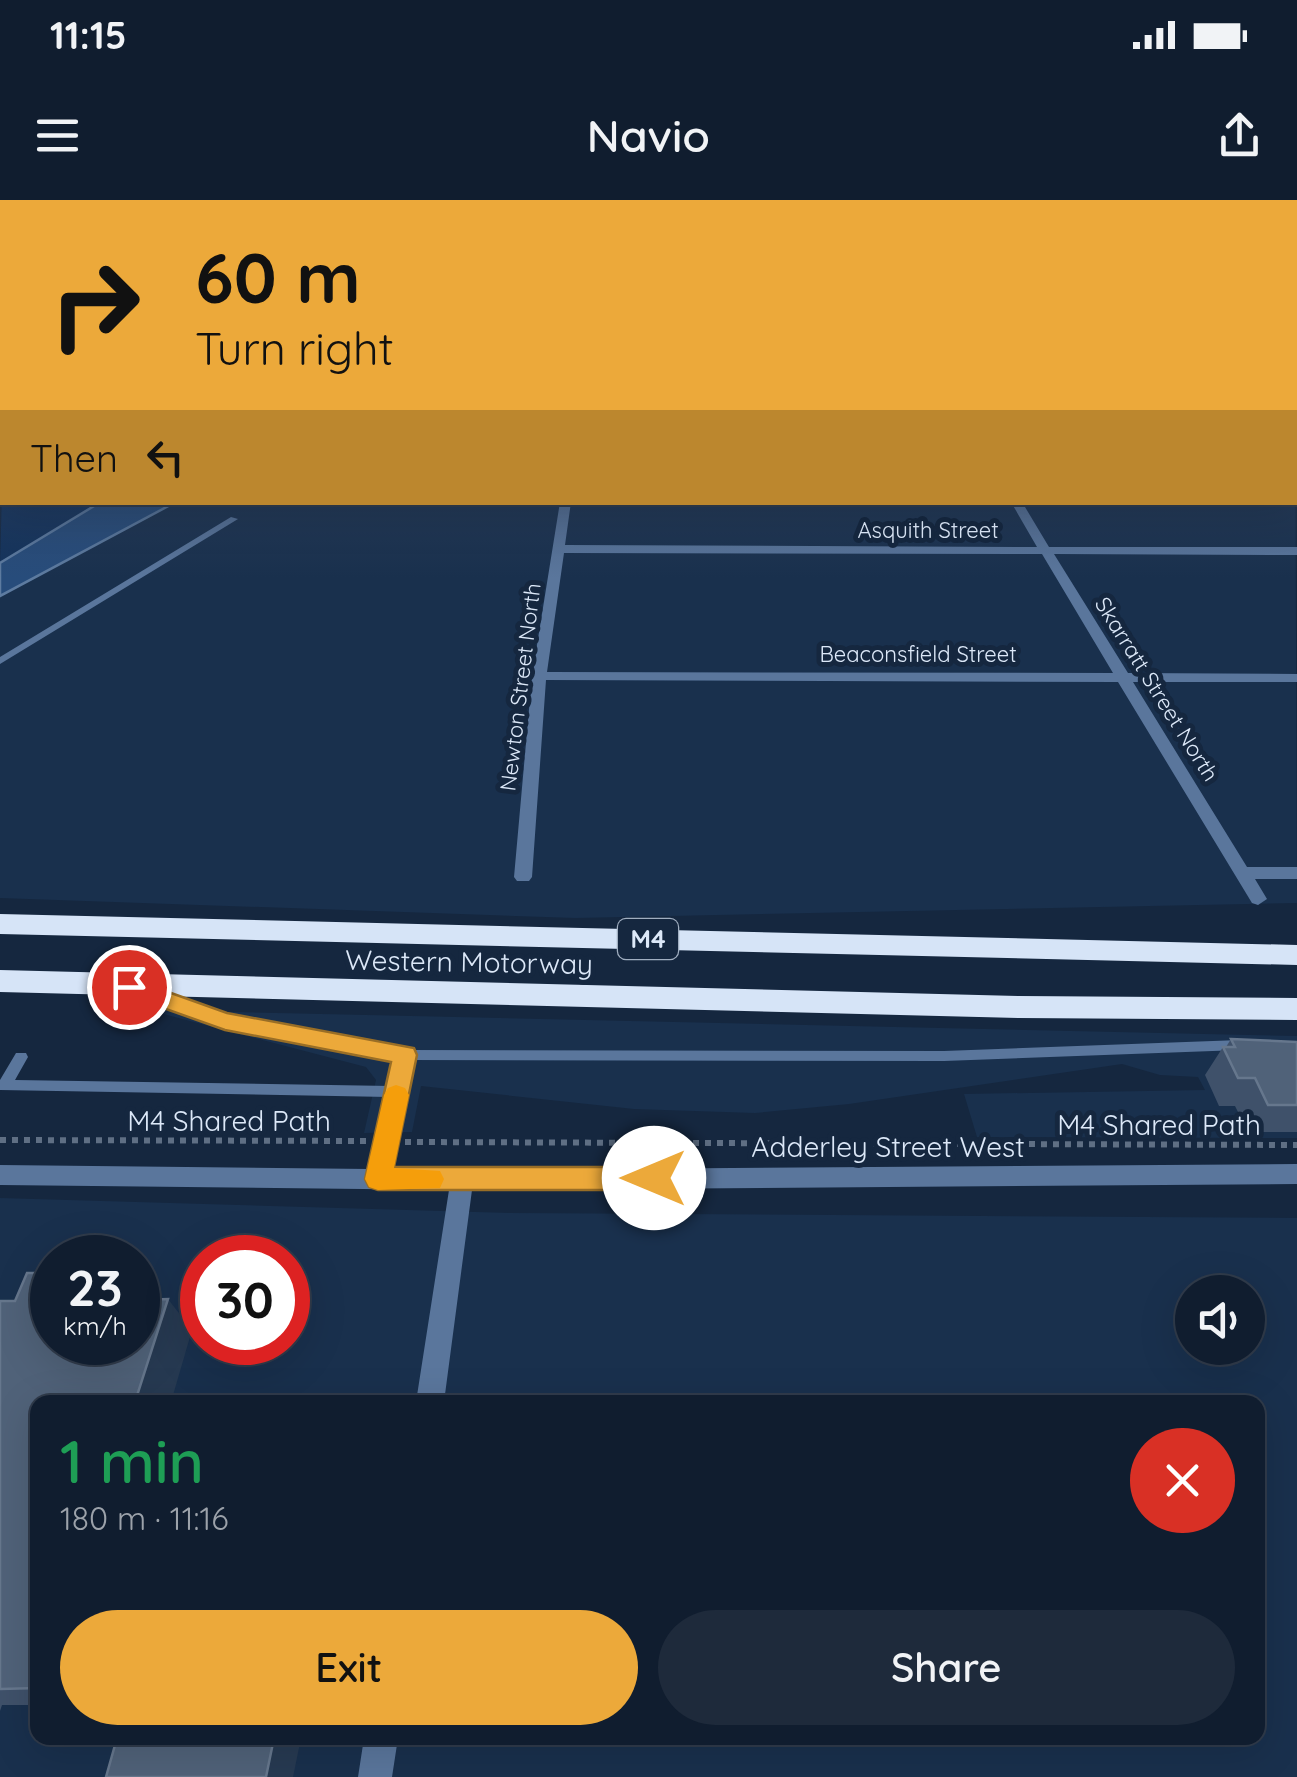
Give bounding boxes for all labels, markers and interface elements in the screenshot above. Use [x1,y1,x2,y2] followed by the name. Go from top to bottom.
[50,11,127,59] text: 11:15
[587,107,710,163] text: Navio
[30,108,85,163] icon: menu
[1212,108,1267,163] icon: share
[195,233,361,321] text: 60 m
[30,240,160,370] icon: right
[195,320,394,376] text: Turn right
[138,430,193,485] icon: left
[30,434,118,482] text: Then
[857,516,999,544] street label: Asquith Street
[493,581,547,793] street label: Newton Street North
[1089,592,1225,786] street label: Skarratt Street North
[819,640,1017,668] street label: Beaconsfield Street
[618,919,678,959] road number: M4
[345,942,593,981] street label: Western Motorway
[87,945,172,1030] pin
[102,960,157,1015] icon: arrive
[127,1103,331,1138] street label: M4 Shared Path
[1057,1107,1261,1142] street label: M4 Shared Path
[602,1126,706,1230] position arrow
[751,1129,1025,1164] street label: Adderley Street West
[180,1235,310,1365] speed limit sign: 30
[67,1256,123,1319] text: 23
[1175,1275,1265,1365] map controls
[1175,1275,1265,1365] button: sound
[63,1310,127,1341] text: km/h
[60,1423,204,1498] text: 1 min
[1130,1428,1235,1533] button: close
[60,1498,229,1538] text: 180 m · 11:16
[60,1610,638,1725] button: Exit
[658,1610,1235,1725] button: Share

